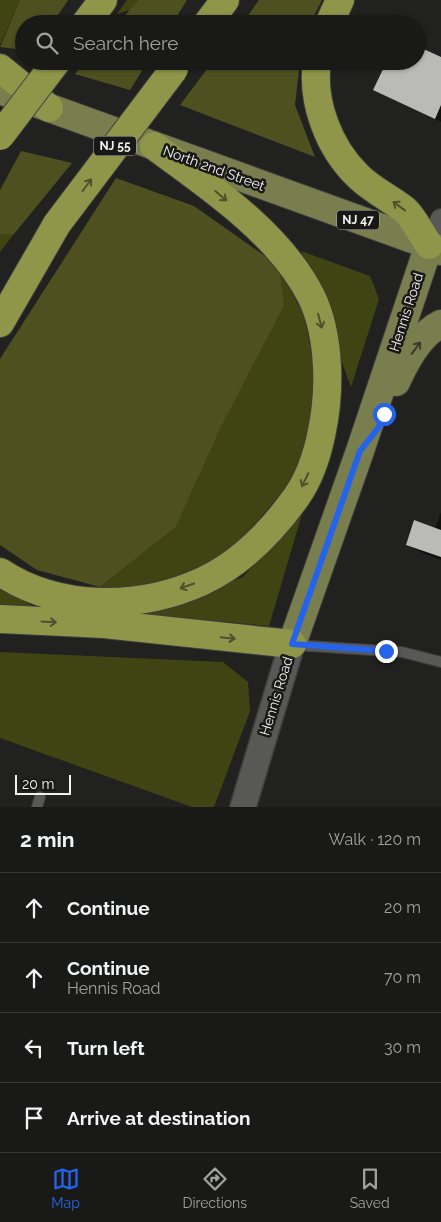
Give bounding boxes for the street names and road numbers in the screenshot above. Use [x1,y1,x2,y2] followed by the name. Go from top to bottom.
[94,136,136,156] road number: NJ 55
[161,142,267,194] street label: North 2nd Street
[337,210,379,230] road number: NJ 47
[386,271,426,353] street label: Hennis Road
[256,655,296,737] street label: Hennis Road

